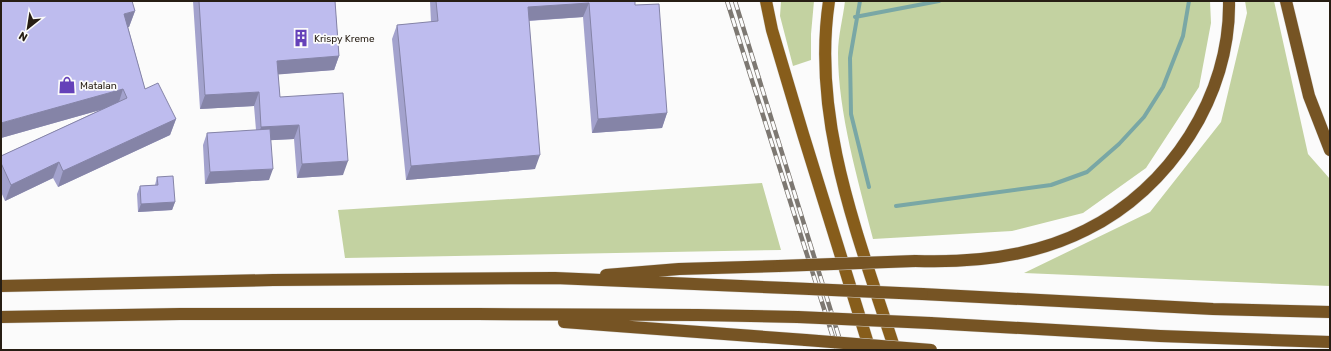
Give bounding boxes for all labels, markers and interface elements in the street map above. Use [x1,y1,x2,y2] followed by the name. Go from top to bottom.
[8,8,48,48] north arrow
[291,28,311,48] building icon: Krispy Kreme
[17,29,30,44] text: N
[314,33,375,45] place label: Krispy Kreme
[57,75,77,95] shop icon: Matalan
[80,80,117,92] place label: Matalan

